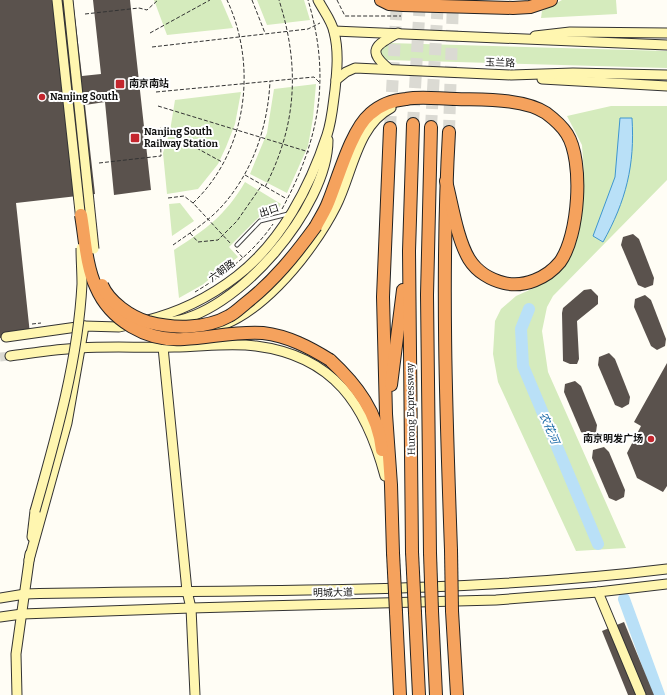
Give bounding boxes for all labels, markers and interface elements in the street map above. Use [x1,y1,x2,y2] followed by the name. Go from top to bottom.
[485,56,515,70] street label: 玉兰路
[114,78,126,90] marker: 南京南站
[129,78,169,90] place label: 南京南站
[50,91,119,103] place label: Nanjing South
[37,92,47,102] marker: Nanjing South
[144,126,218,150] place label: Nanjing South Railway Station
[129,132,141,144] marker: Nanjing South Railway Station
[258,202,280,220] street label: 出口
[206,257,238,285] street label: 六朝路
[404,362,418,455] street label: Hurong Expressway
[537,410,562,448] water label: 农花河
[583,433,643,445] place label: 南京明发广场
[646,434,656,444] marker: 南京明发广场
[313,587,353,599] street label: 明城大道

